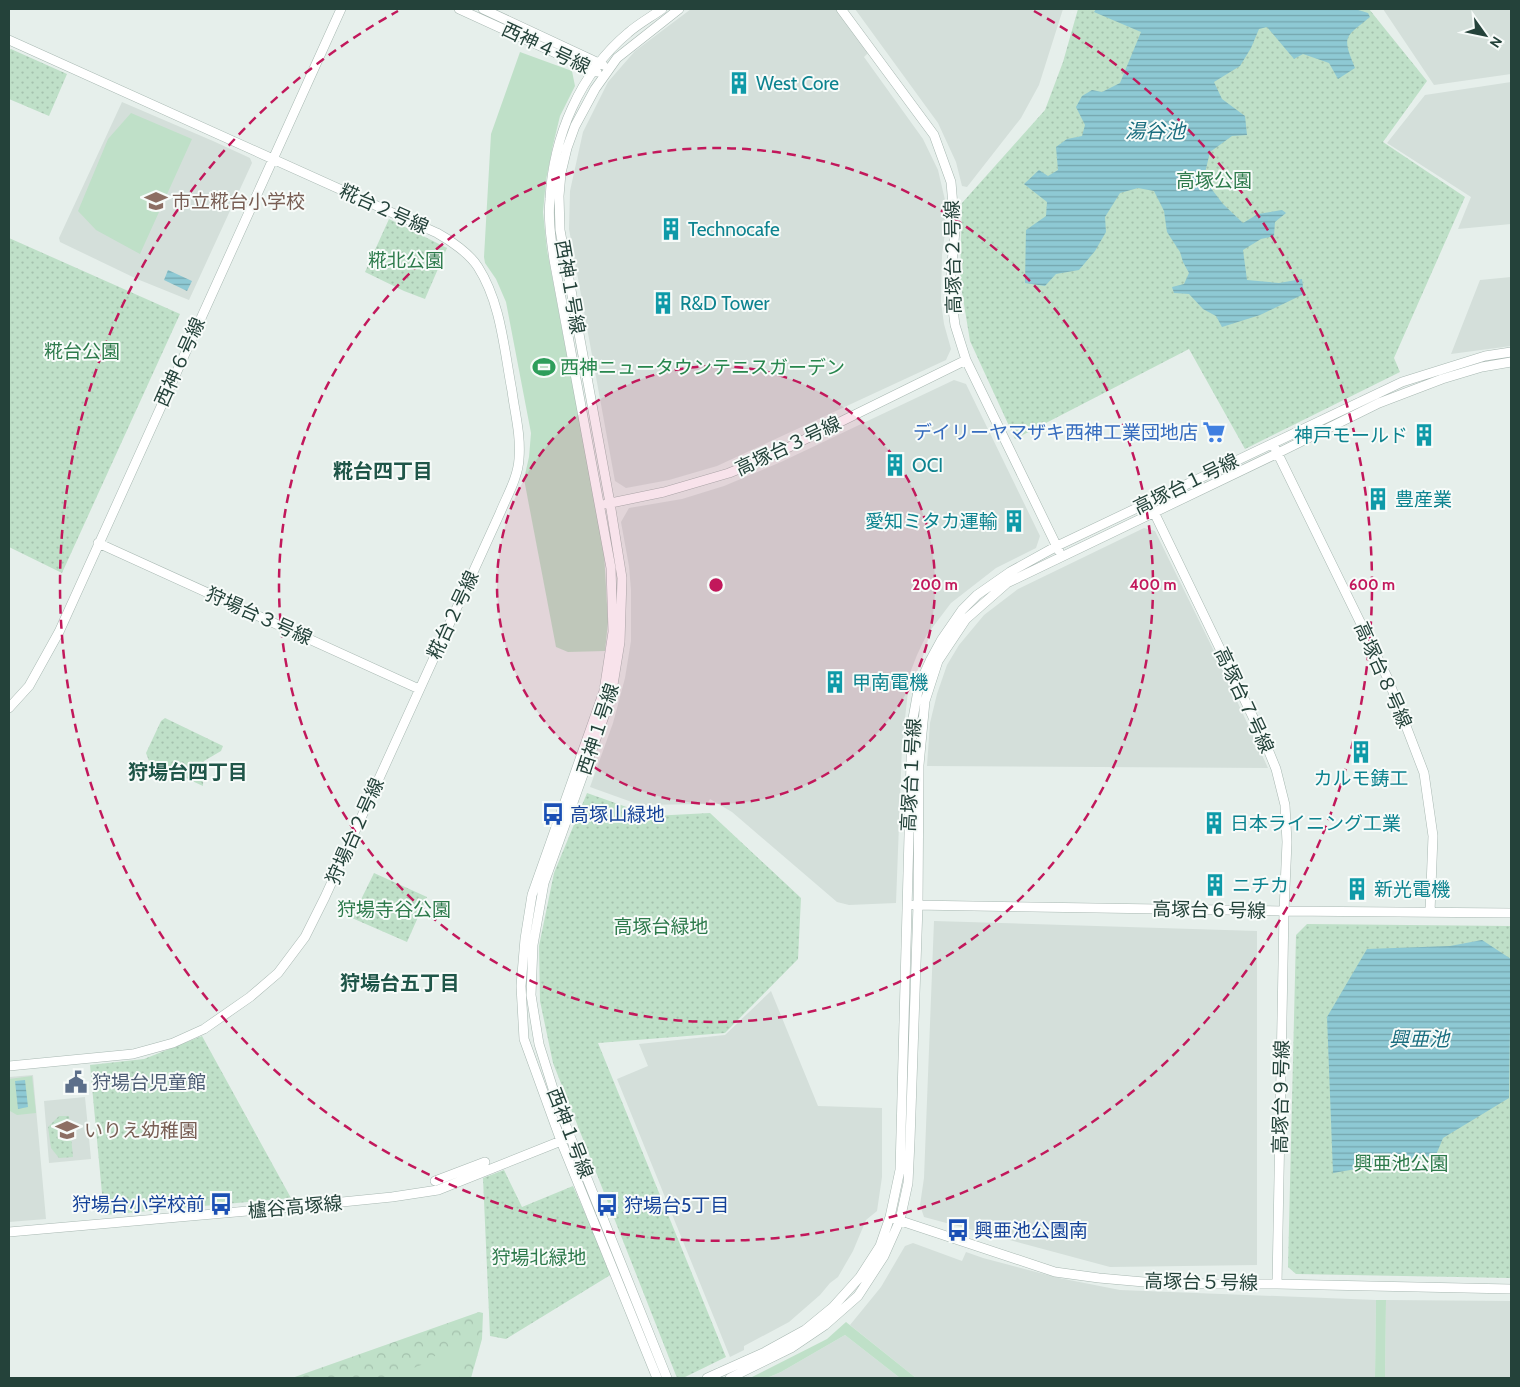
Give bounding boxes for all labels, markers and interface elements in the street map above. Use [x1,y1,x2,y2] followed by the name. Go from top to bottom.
[1460,10,1510,60] north arrow
[498,17,594,79] street label: 西神４号線
[1486,33,1506,51] text: N
[726,70,752,96] building icon: West Core
[756,72,839,95] place label: West Core
[1125,119,1187,143] water label: 湯谷池
[1176,169,1252,192] park label: 高塚公園
[336,179,432,239] street label: 糀台２号線
[143,188,169,214] school or university icon: 市立糀台小学校
[172,190,305,213] place label: 市立糀台小学校
[941,200,965,314] street label: 高塚台２号線
[658,216,684,242] building icon: Technocafe
[688,218,780,241] place label: Technocafe
[550,238,590,336] street label: 西神１号線
[368,249,444,272] park label: 糀北公園
[650,290,676,316] building icon: R&D Tower
[680,292,770,315] place label: R&D Tower
[150,314,210,410] street label: 西神６号線
[44,340,120,363] park label: 糀台公園
[531,354,557,380] sports icon: 西神ニュータウンテニスガーデン
[560,356,845,379] place label: 西神ニュータウンテニスガーデン
[731,411,845,481] street label: 高塚台３号線
[1201,419,1227,445] supermarket icon: デイリーヤマザキ西神工業団地店
[913,421,1198,444] place label: デイリーヤマザキ西神工業団地店
[1411,422,1437,448] building icon: 神戸モールド
[1294,424,1408,447] place label: 神戸モールド
[1130,449,1242,519] street label: 高塚台１号線
[882,452,908,478] building icon: OCI
[912,454,943,477] place label: OCI
[333,459,433,483] district label: 糀台四丁目
[1365,486,1391,512] building icon: 豊産業
[1395,488,1452,511] place label: 豊産業
[1001,508,1027,534] building icon: 愛知ミタカ運輸
[865,510,998,533] place label: 愛知ミタカ運輸
[422,567,484,663] street label: 糀台２号線
[707,576,725,594] centre of rings
[912,576,958,594] text: 200 m
[1130,576,1176,594] text: 400 m
[1349,576,1395,594] text: 600 m
[202,582,316,650] street label: 狩場台３号線
[1349,618,1417,732] street label: 高塚台８号線
[1209,643,1279,757] street label: 高塚台７号線
[822,669,848,695] building icon: 甲南電機
[852,671,928,694] place label: 甲南電機
[572,680,624,778] street label: 西神１号線
[897,717,925,833] street label: 高塚台１号線
[1348,739,1374,765] building icon: カルモ鋳工
[128,760,248,784] district label: 狩場台四丁目
[1313,767,1409,790] place label: カルモ鋳工
[321,774,389,888] street label: 狩場台２号線
[540,801,566,827] bus stop icon: 高塚山緑地
[570,803,665,826] place label: 高塚山緑地
[1201,810,1227,836] building icon: 日本ライニング工業
[1230,812,1401,835] place label: 日本ライニング工業
[1202,872,1228,898] building icon: ニチカ
[1232,874,1289,897] place label: ニチカ
[1344,876,1370,902] building icon: 新光電機
[1374,878,1450,901] place label: 新光電機
[337,898,451,921] park label: 狩場寺谷公園
[1152,898,1266,922] street label: 高塚台６号線
[613,915,709,938] park label: 高塚台緑地
[340,971,460,995] district label: 狩場台五丁目
[1389,1027,1451,1051] water label: 興亜池
[1269,1040,1293,1154] street label: 高塚台９号線
[63,1069,89,1095] public building icon: 狩場台児童館
[92,1071,206,1094] place label: 狩場台児童館
[542,1085,598,1181] street label: 西神１号線
[54,1117,80,1143] school or university icon: いりえ幼稚園
[84,1119,198,1142] place label: いりえ幼稚園
[1353,1152,1449,1175] park label: 興亜池公園
[208,1191,234,1217] bus stop icon: 狩場台小学校前
[247,1191,343,1223] street label: 櫨谷高塚線
[594,1192,620,1218] bus stop icon: 狩場台5丁目
[72,1193,205,1216] place label: 狩場台小学校前
[624,1194,729,1217] place label: 狩場台5丁目
[945,1217,971,1243] bus stop icon: 興亜池公園南
[974,1219,1088,1242] place label: 興亜池公園南
[491,1246,587,1269] park label: 狩場北緑地
[1144,1270,1258,1294] street label: 高塚台５号線

